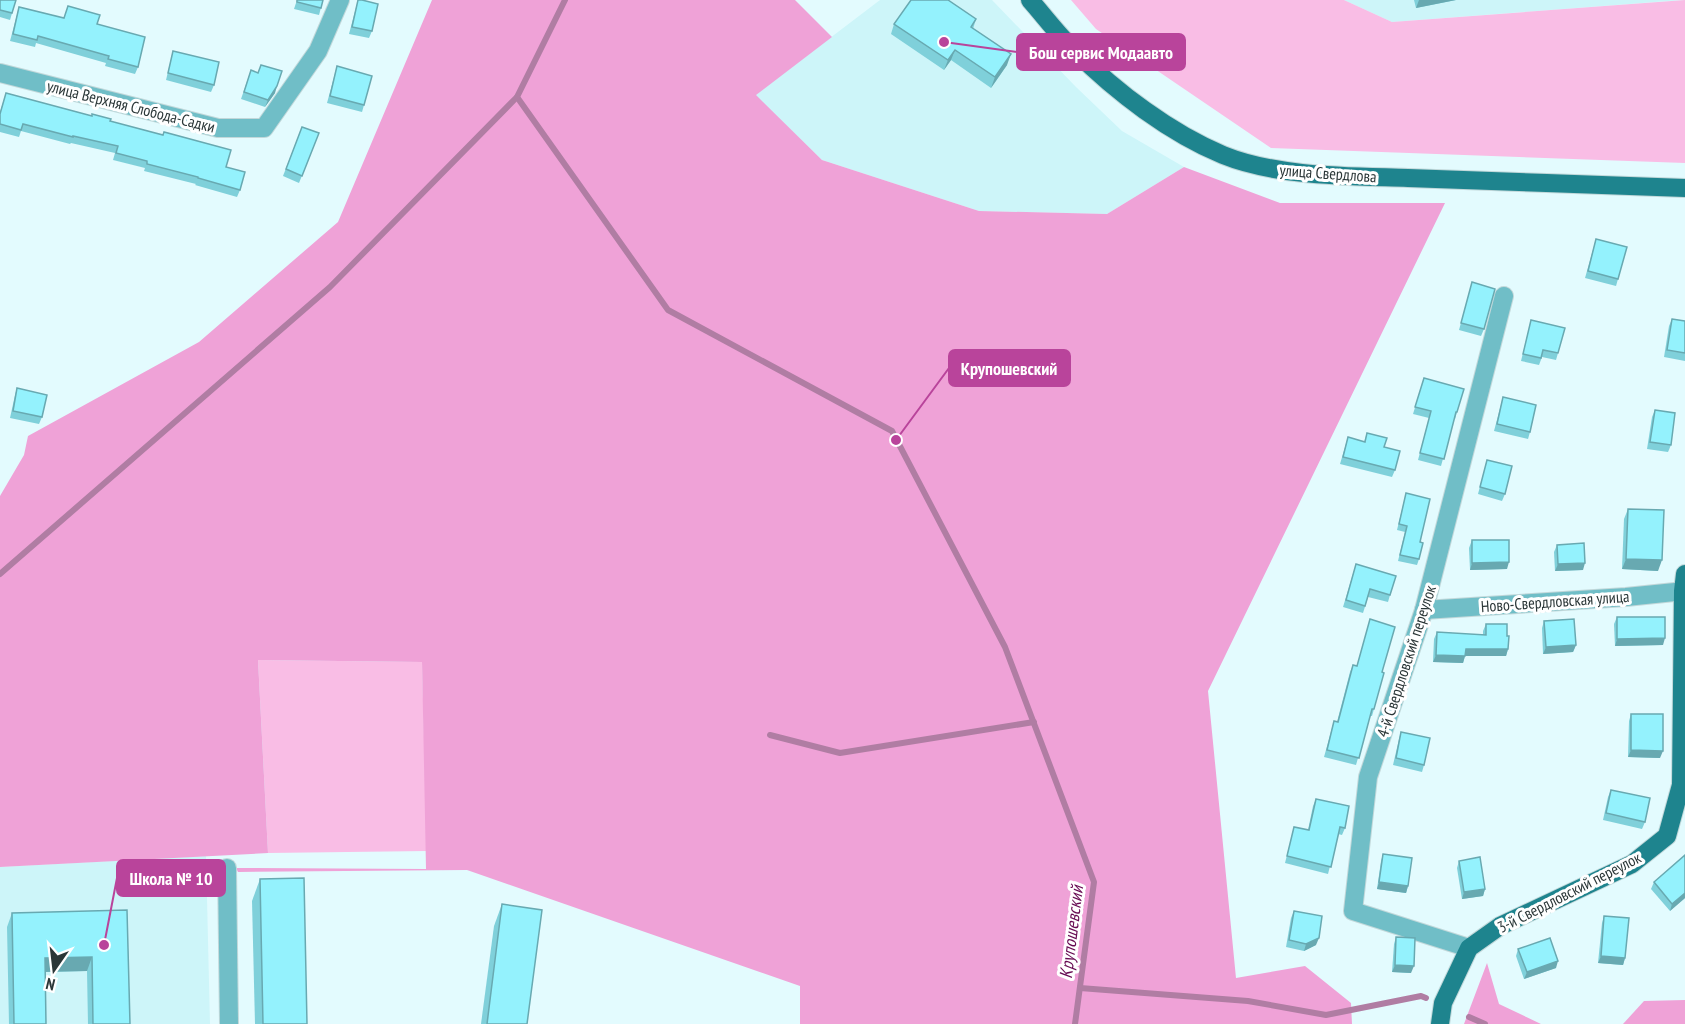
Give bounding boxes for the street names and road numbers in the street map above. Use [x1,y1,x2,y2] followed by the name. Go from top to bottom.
[45,75,217,137] street label: улица Верхняя Слобода-Садки
[1279,160,1377,186] street label: улица Свердлова
[1372,582,1440,739] street label: 4-й Свердловский переулок
[1480,586,1630,616] street label: Ново-Свердловская улица
[1494,847,1645,937] street label: 3-й Свердловский переулок

